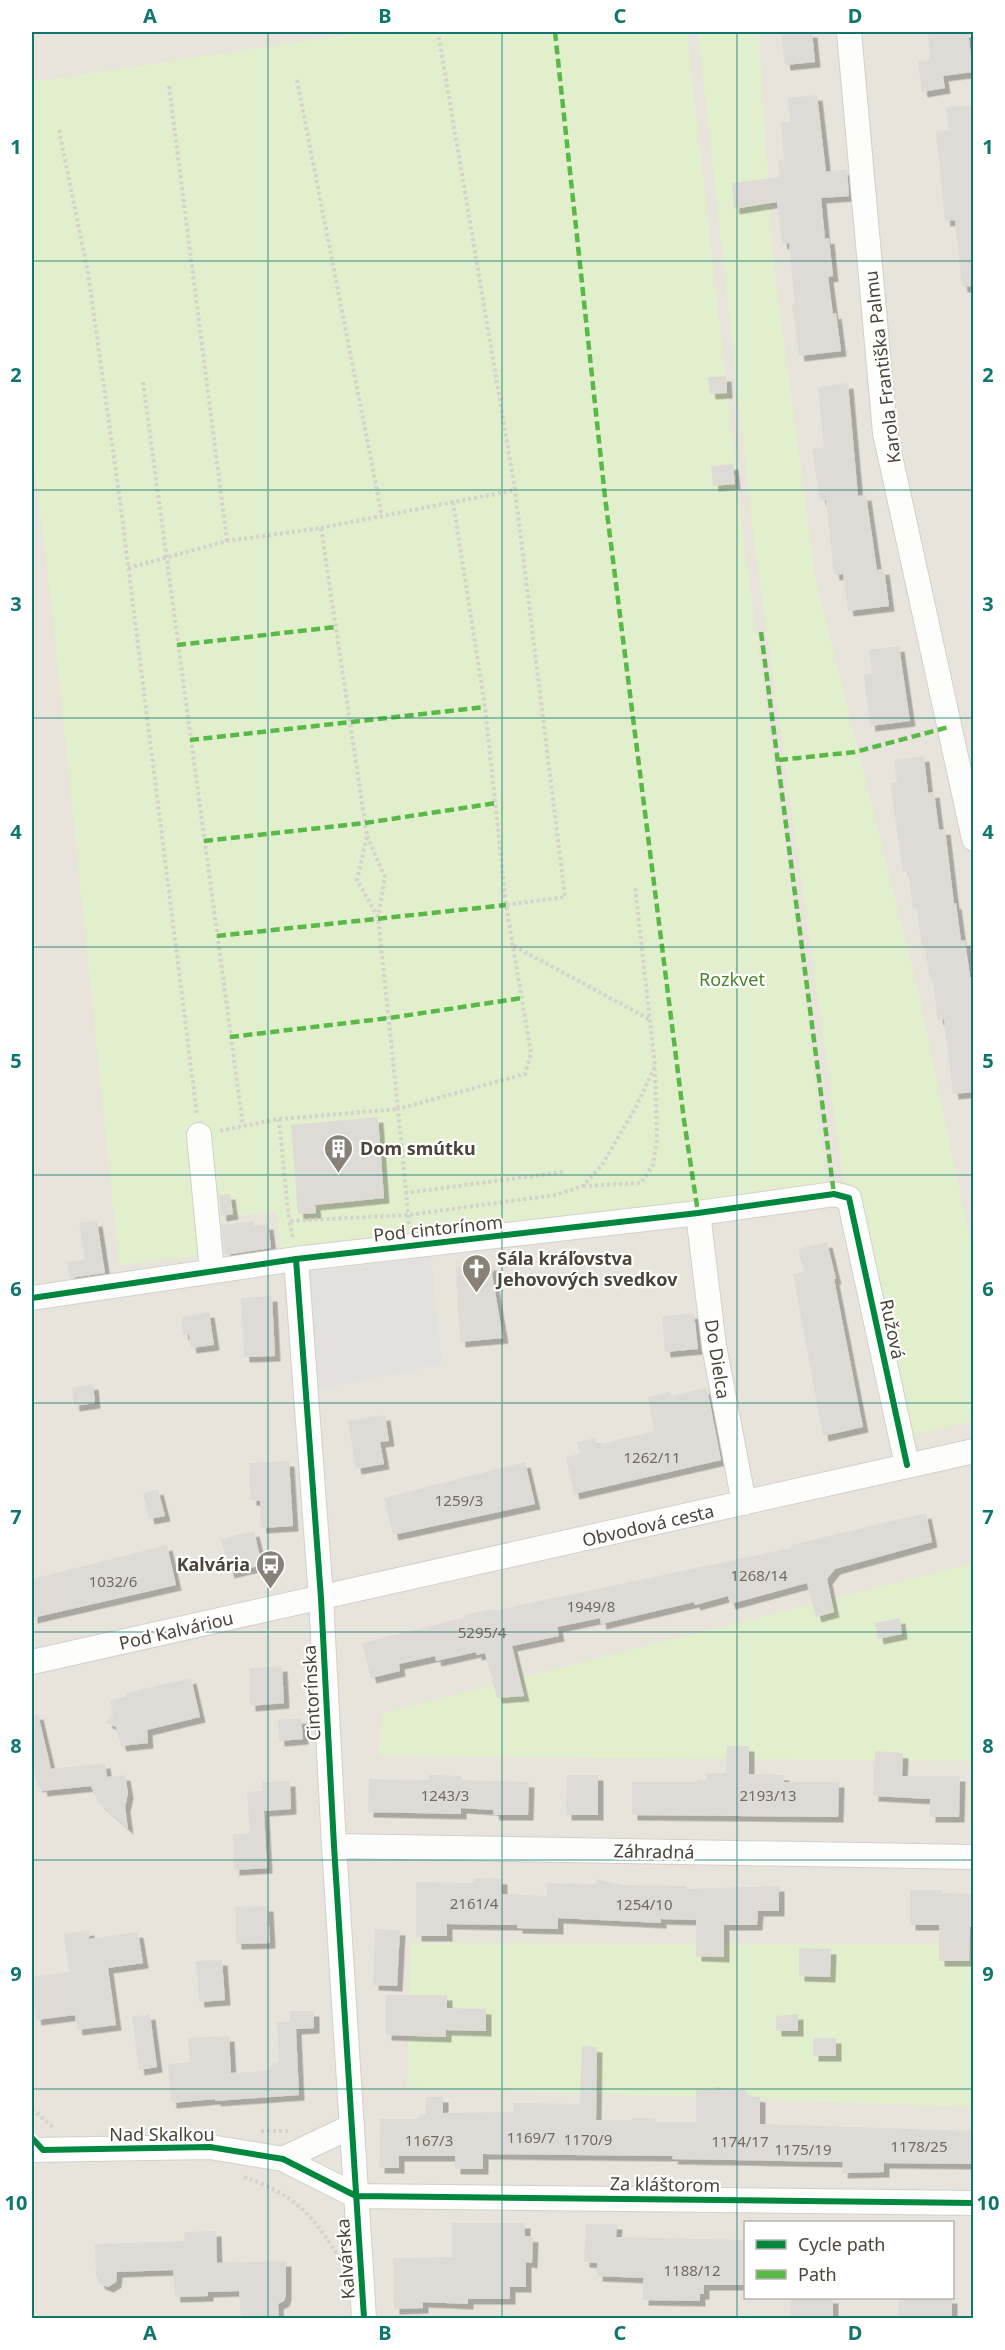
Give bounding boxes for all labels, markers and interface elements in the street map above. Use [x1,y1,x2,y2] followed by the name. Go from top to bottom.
[143,2,157,29] text: A
[378,2,392,29] text: B
[614,2,627,29] text: C
[848,2,862,29] text: D
[10,133,22,160] text: 1
[982,133,994,160] text: 1
[858,269,906,465] street label: Karola Františka Palmu
[10,361,22,388] text: 2
[982,361,994,388] text: 2
[10,590,22,617] text: 3
[982,590,994,617] text: 3
[10,818,22,845] text: 4
[982,818,994,845] text: 4
[699,967,765,991] park label: Rozkvet
[10,1047,22,1074] text: 5
[982,1047,994,1074] text: 5
[323,1132,355,1174] building icon: Dom smútku
[360,1136,476,1160] place label: Dom smútku
[372,1209,504,1247] street label: Pod cintorínom
[495,1246,678,1291] place label: Sála kráľovstva Jehovových svedkov
[460,1252,492,1294] church icon: Sála kráľovstva Jehovových svedkov
[10,1275,22,1302] text: 6
[982,1275,994,1302] text: 6
[875,1297,911,1361] street label: Ružová
[700,1318,736,1400] street label: Do Dielca
[623,1447,681,1467] house number: 1262/11
[435,1490,483,1510] house number: 1259/3
[580,1498,716,1552] street label: Obvodová cesta
[10,1503,22,1530] text: 7
[982,1503,994,1530] text: 7
[255,1548,287,1590] bus stop icon: Kalvária
[177,1552,250,1576] place label: Kalvária
[730,1565,788,1585] house number: 1268/14
[89,1571,137,1591] house number: 1032/6
[567,1596,615,1616] house number: 1949/8
[116,1605,236,1655] street label: Pod Kalváriou
[458,1622,507,1642] house number: 5295/4
[297,1644,325,1742] street label: Cintorínska
[10,1732,22,1759] text: 8
[982,1732,994,1759] text: 8
[421,1785,469,1805] house number: 1243/3
[739,1785,797,1805] house number: 2193/13
[613,1838,695,1864] street label: Záhradná
[450,1893,499,1913] house number: 2161/4
[615,1894,673,1914] house number: 1254/10
[10,1960,22,1987] text: 9
[982,1960,994,1987] text: 9
[109,2122,215,2146] street label: Nad Skalkou
[507,2127,555,2147] house number: 1169/7
[564,2129,612,2149] house number: 1170/9
[405,2130,453,2150] house number: 1167/3
[711,2131,769,2151] house number: 1174/17
[890,2136,948,2156] house number: 1178/25
[774,2139,832,2159] house number: 1175/19
[610,2171,720,2197] street label: Za kláštorom
[5,2189,27,2216] text: 10
[977,2189,999,2216] text: 10
[330,2218,360,2300] street label: Kalvárska
[744,2221,954,2299] legend
[798,2232,885,2256] text: Cycle path
[663,2260,721,2280] house number: 1188/12
[798,2262,837,2286] text: Path
[143,2319,157,2346] text: A
[378,2319,392,2346] text: B
[614,2319,627,2346] text: C
[848,2319,862,2346] text: D

